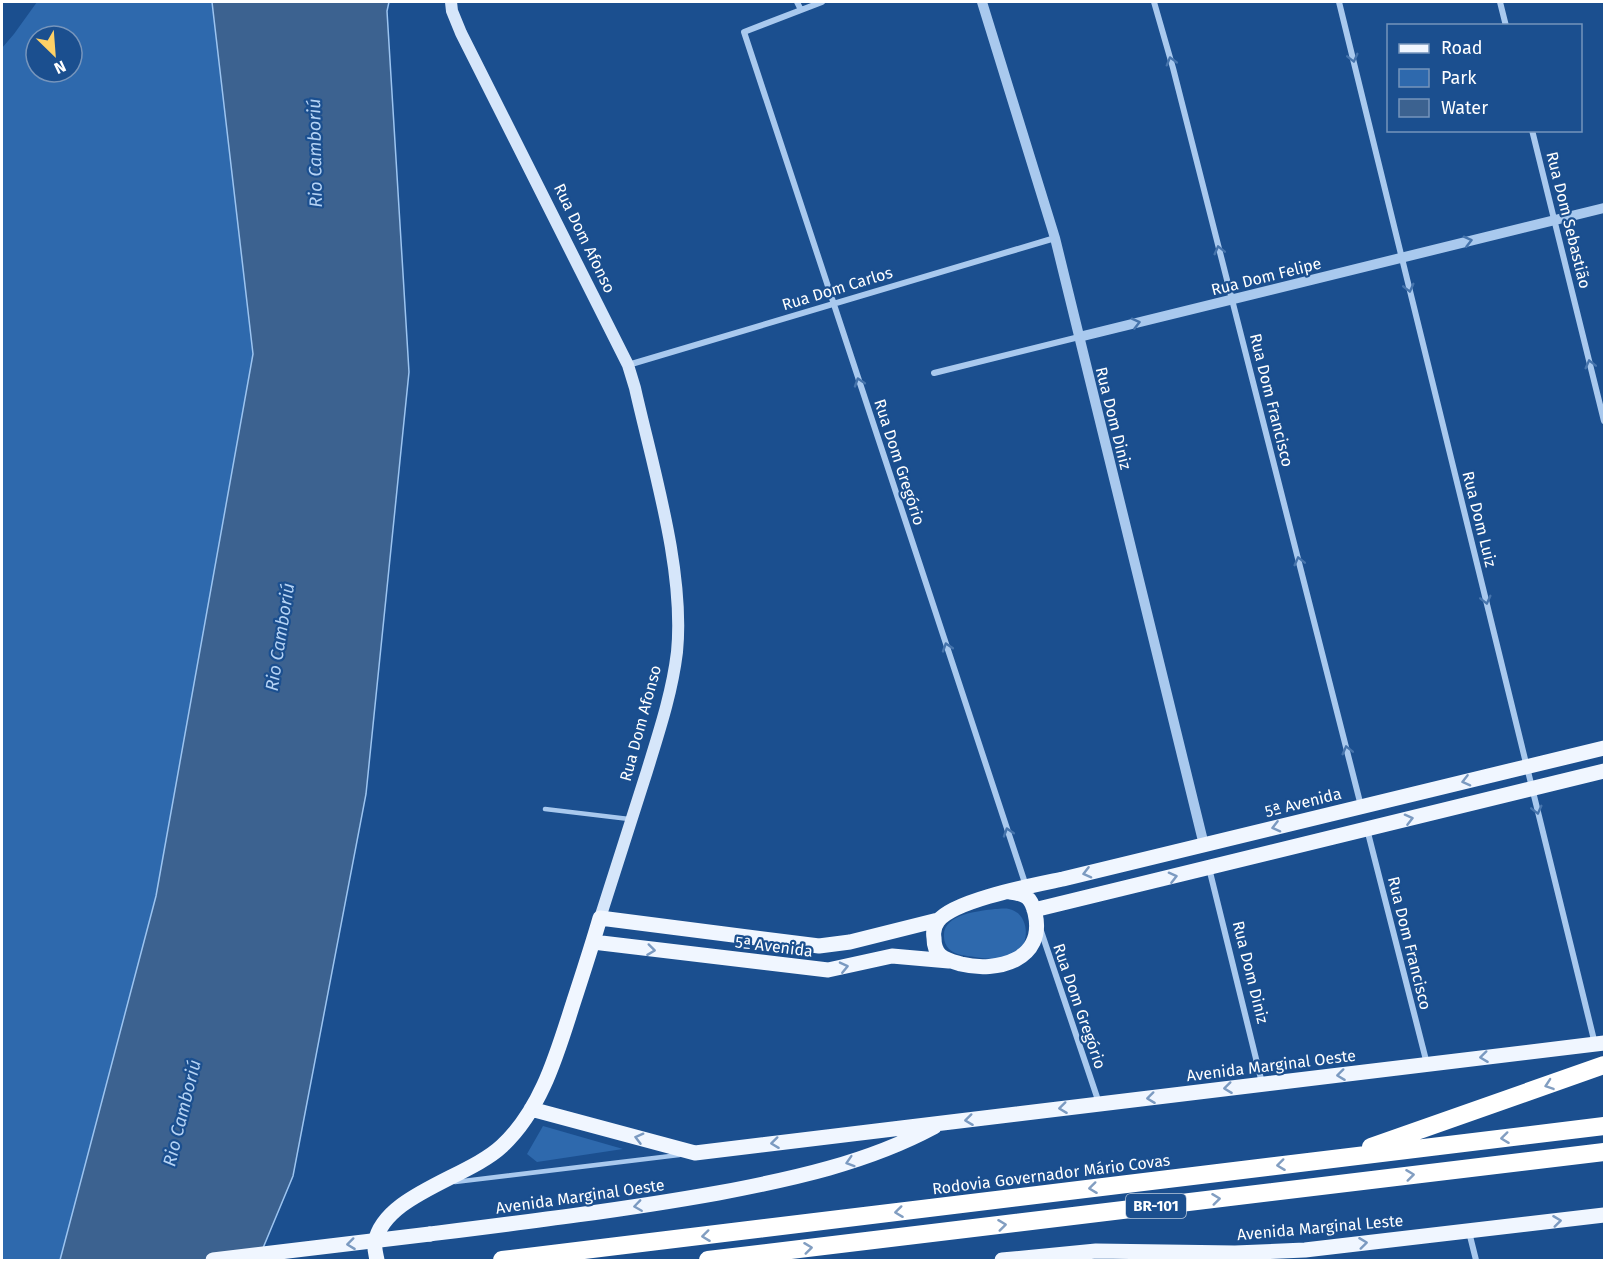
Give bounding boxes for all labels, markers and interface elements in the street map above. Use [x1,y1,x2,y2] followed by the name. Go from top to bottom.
[24,24,84,84] north arrow
[1387,24,1582,132] legend
[1441,37,1483,59] text: Road
[1345,53,1358,63] one-way arrow
[51,56,69,78] text: N
[1166,56,1178,67] one-way arrow
[1441,67,1477,89] text: Park
[1441,97,1488,119] text: Water
[303,98,327,208] water label: Rio Camboriú
[1542,150,1595,291] street label: Rua Dom Sebastião
[550,180,619,296] street label: Rua Dom Afonso
[1463,236,1473,249] one-way arrow
[1214,245,1227,255] one-way arrow
[1209,254,1323,299] street label: Rua Dom Felipe
[780,263,895,314] street label: Rua Dom Carlos
[1402,283,1415,293] one-way arrow
[1131,318,1141,331] one-way arrow
[1246,331,1297,469] street label: Rua Dom Francisco
[1585,359,1598,369] one-way arrow
[1092,365,1135,471] street label: Rua Dom Diniz
[854,377,867,388] one-way arrow
[870,397,929,528] street label: Rua Dom Gregório
[1458,469,1501,569] street label: Rua Dom Luiz
[1293,556,1306,566] one-way arrow
[261,581,299,693] water label: Rio Camboriú
[1478,595,1491,605] one-way arrow
[942,642,954,653] one-way arrow
[616,663,665,783] street label: Rua Dom Afonso
[1341,745,1354,755] one-way arrow
[1461,774,1471,787] one-way arrow
[1263,784,1343,821] street label: 5ª Avenida
[1530,805,1543,815] one-way arrow
[1404,813,1414,826] one-way arrow
[1272,820,1282,833] one-way arrow
[1003,827,1016,838] one-way arrow
[1082,865,1092,878] one-way arrow
[1167,871,1177,884] one-way arrow
[1384,874,1435,1012] street label: Rua Dom Francisco
[1229,919,1272,1025] street label: Rua Dom Diniz
[734,932,814,961] street label: 5ª Avenida
[1049,941,1110,1071] street label: Rua Dom Gregório
[646,943,655,955] one-way arrow
[839,961,849,974] one-way arrow
[1185,1046,1357,1085] street label: Avenida Marginal Oeste
[1479,1051,1488,1063] one-way arrow
[158,1057,206,1169] water label: Rio Camboriú
[1336,1068,1346,1080] one-way arrow
[1544,1077,1555,1090] one-way arrow
[1224,1082,1233,1094] one-way arrow
[1146,1091,1156,1103] one-way arrow
[1058,1102,1067,1114] one-way arrow
[964,1113,973,1126] one-way arrow
[1500,1131,1509,1144] one-way arrow
[634,1133,645,1145] one-way arrow
[770,1137,780,1149] one-way arrow
[931,1150,1171,1199] street label: Rodovia Governador Mário Covas
[845,1155,856,1167] one-way arrow
[1276,1158,1286,1171] one-way arrow
[1405,1170,1414,1182] one-way arrow
[494,1175,666,1218] street label: Avenida Marginal Oeste
[1088,1181,1097,1194] one-way arrow
[1212,1193,1221,1206] one-way arrow
[1126,1194,1186,1218] road number: BR-101
[634,1199,643,1211] one-way arrow
[895,1205,904,1218] one-way arrow
[1236,1211,1404,1244] street label: Avenida Marginal Leste
[1552,1215,1561,1228] one-way arrow
[997,1219,1006,1232] one-way arrow
[701,1229,710,1241] one-way arrow
[347,1237,356,1249] one-way arrow
[1358,1237,1367,1250] one-way arrow
[804,1243,813,1255] one-way arrow

